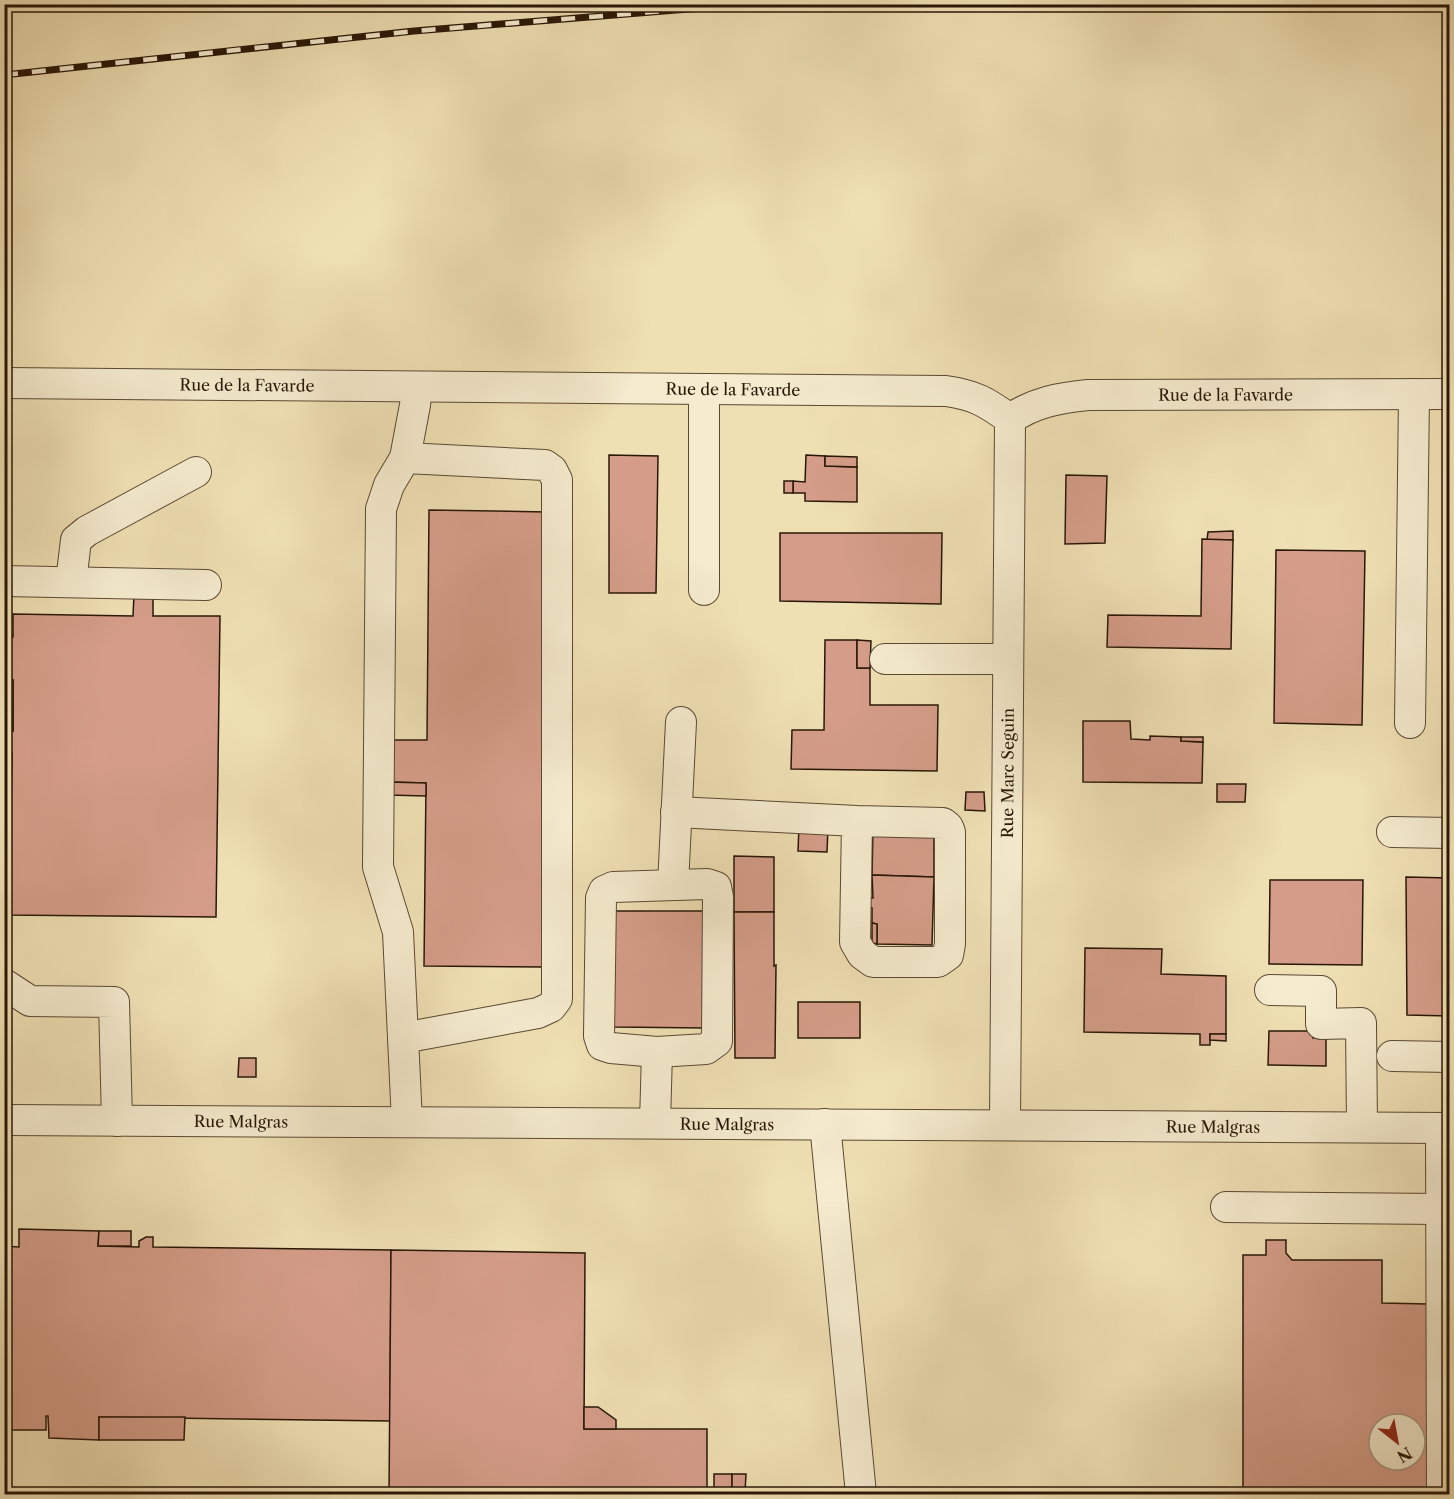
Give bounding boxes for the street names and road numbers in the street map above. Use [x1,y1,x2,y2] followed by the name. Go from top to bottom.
[179,374,315,396] street label: Rue de la Favarde
[665,379,801,400] street label: Rue de la Favarde
[1158,384,1293,405] street label: Rue de la Favarde
[997,708,1018,838] street label: Rue Marc Seguin
[194,1111,288,1132] street label: Rue Malgras
[680,1114,774,1134] street label: Rue Malgras
[1166,1116,1260,1137] street label: Rue Malgras

